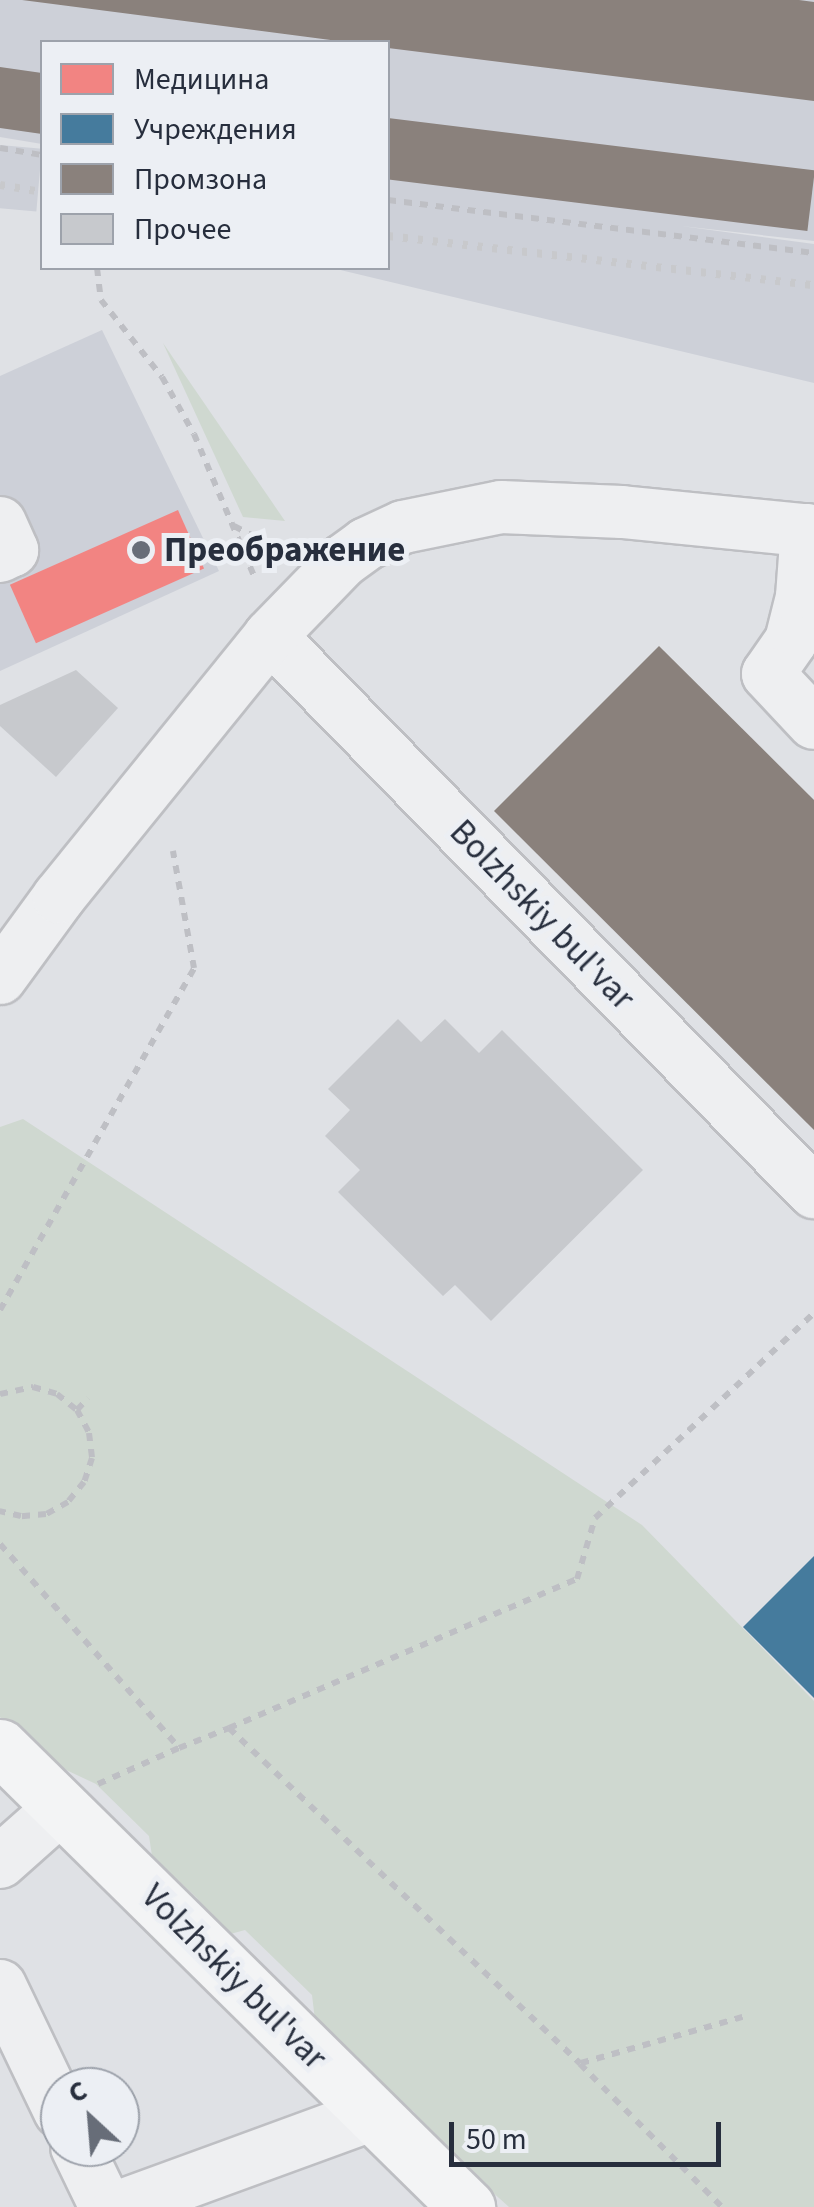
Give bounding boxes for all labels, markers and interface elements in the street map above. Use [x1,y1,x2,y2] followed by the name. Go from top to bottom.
[40,40,390,270] legend
[134,58,269,101] text: Медицина
[134,108,297,151] text: Учреждения
[134,158,267,201] text: Промзона
[134,208,231,251] text: Прочее
[164,529,405,571] place label: Преображение
[128,537,154,563] marker: Преображение
[441,811,643,1019] street label: Bolzhskiy bul'var
[133,1876,335,2078] street label: Volzhskiy bul'var
[40,2067,140,2167] north arrow
[62,2070,94,2113] text: С
[454,2102,726,2164] scale bar
[466,2118,527,2161] text: 50 m

